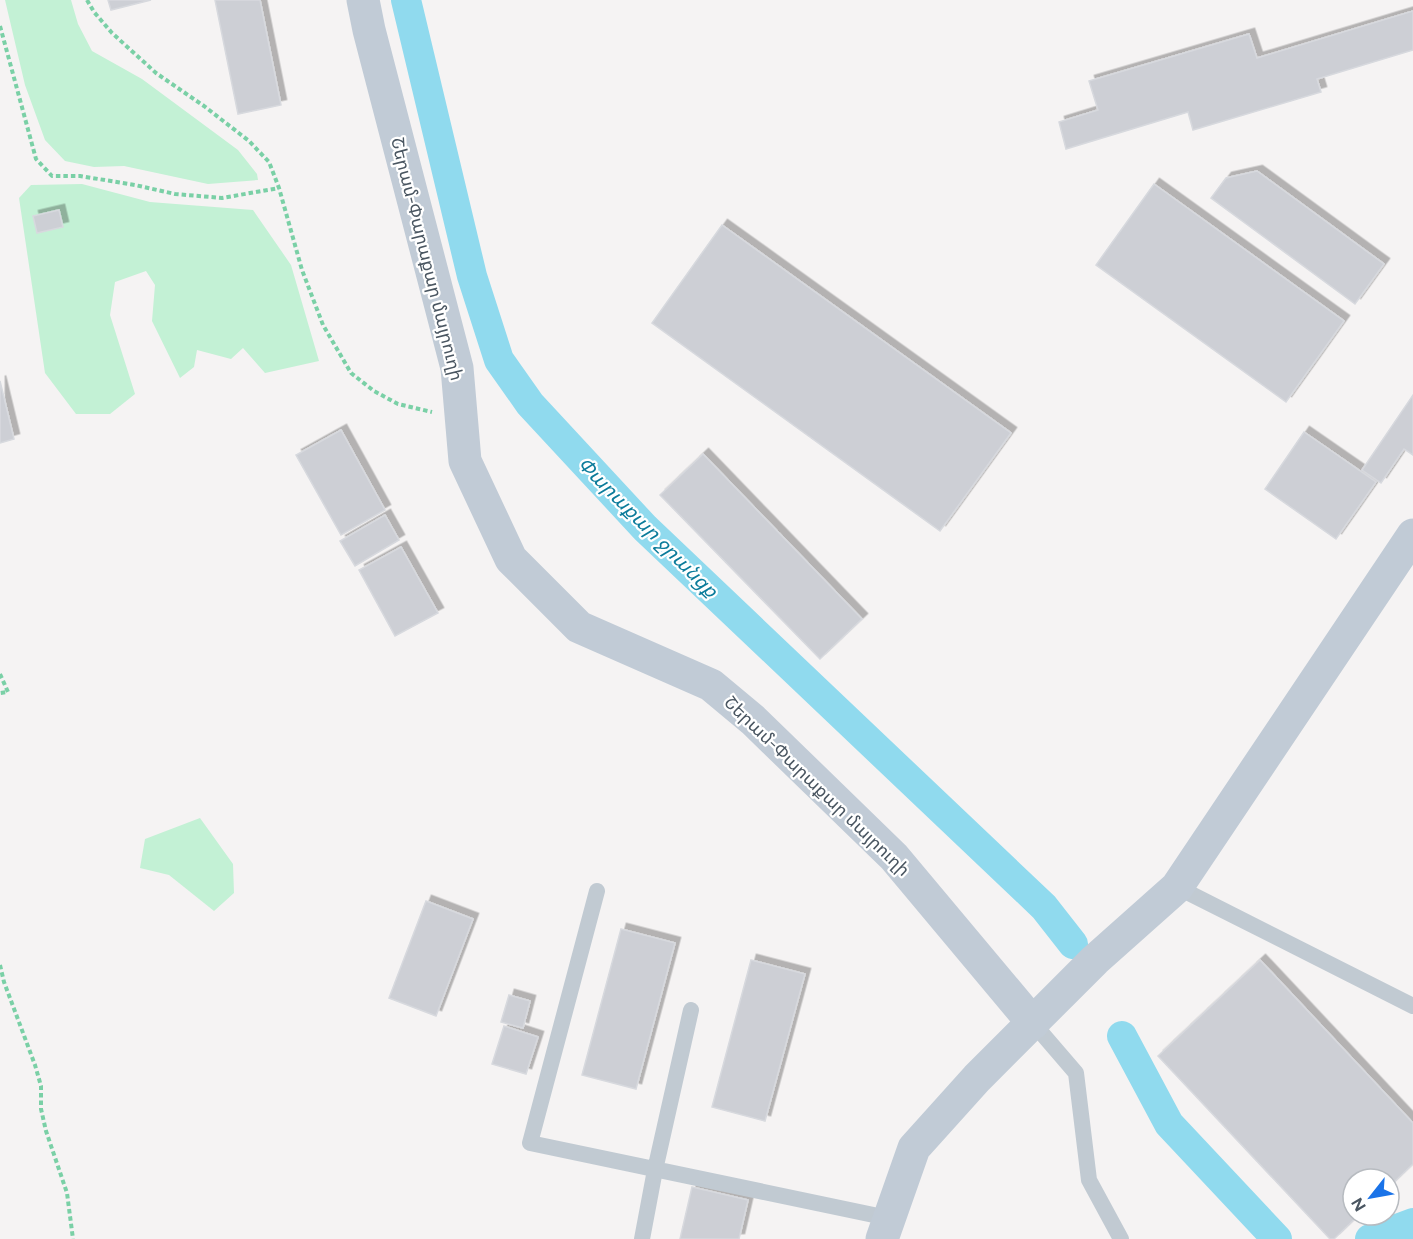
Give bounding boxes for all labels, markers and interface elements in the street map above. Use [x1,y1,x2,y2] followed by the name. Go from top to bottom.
[386,135,468,383] street label: Շերամ-Փարաքար մայրուղի
[573,452,724,603] water label: Փարաքար ջրանցք
[719,691,915,881] street label: Շերամ-Փարաքար մայրուղի
[1341,1167,1401,1227] north arrow
[1347,1194,1370,1215] text: N

